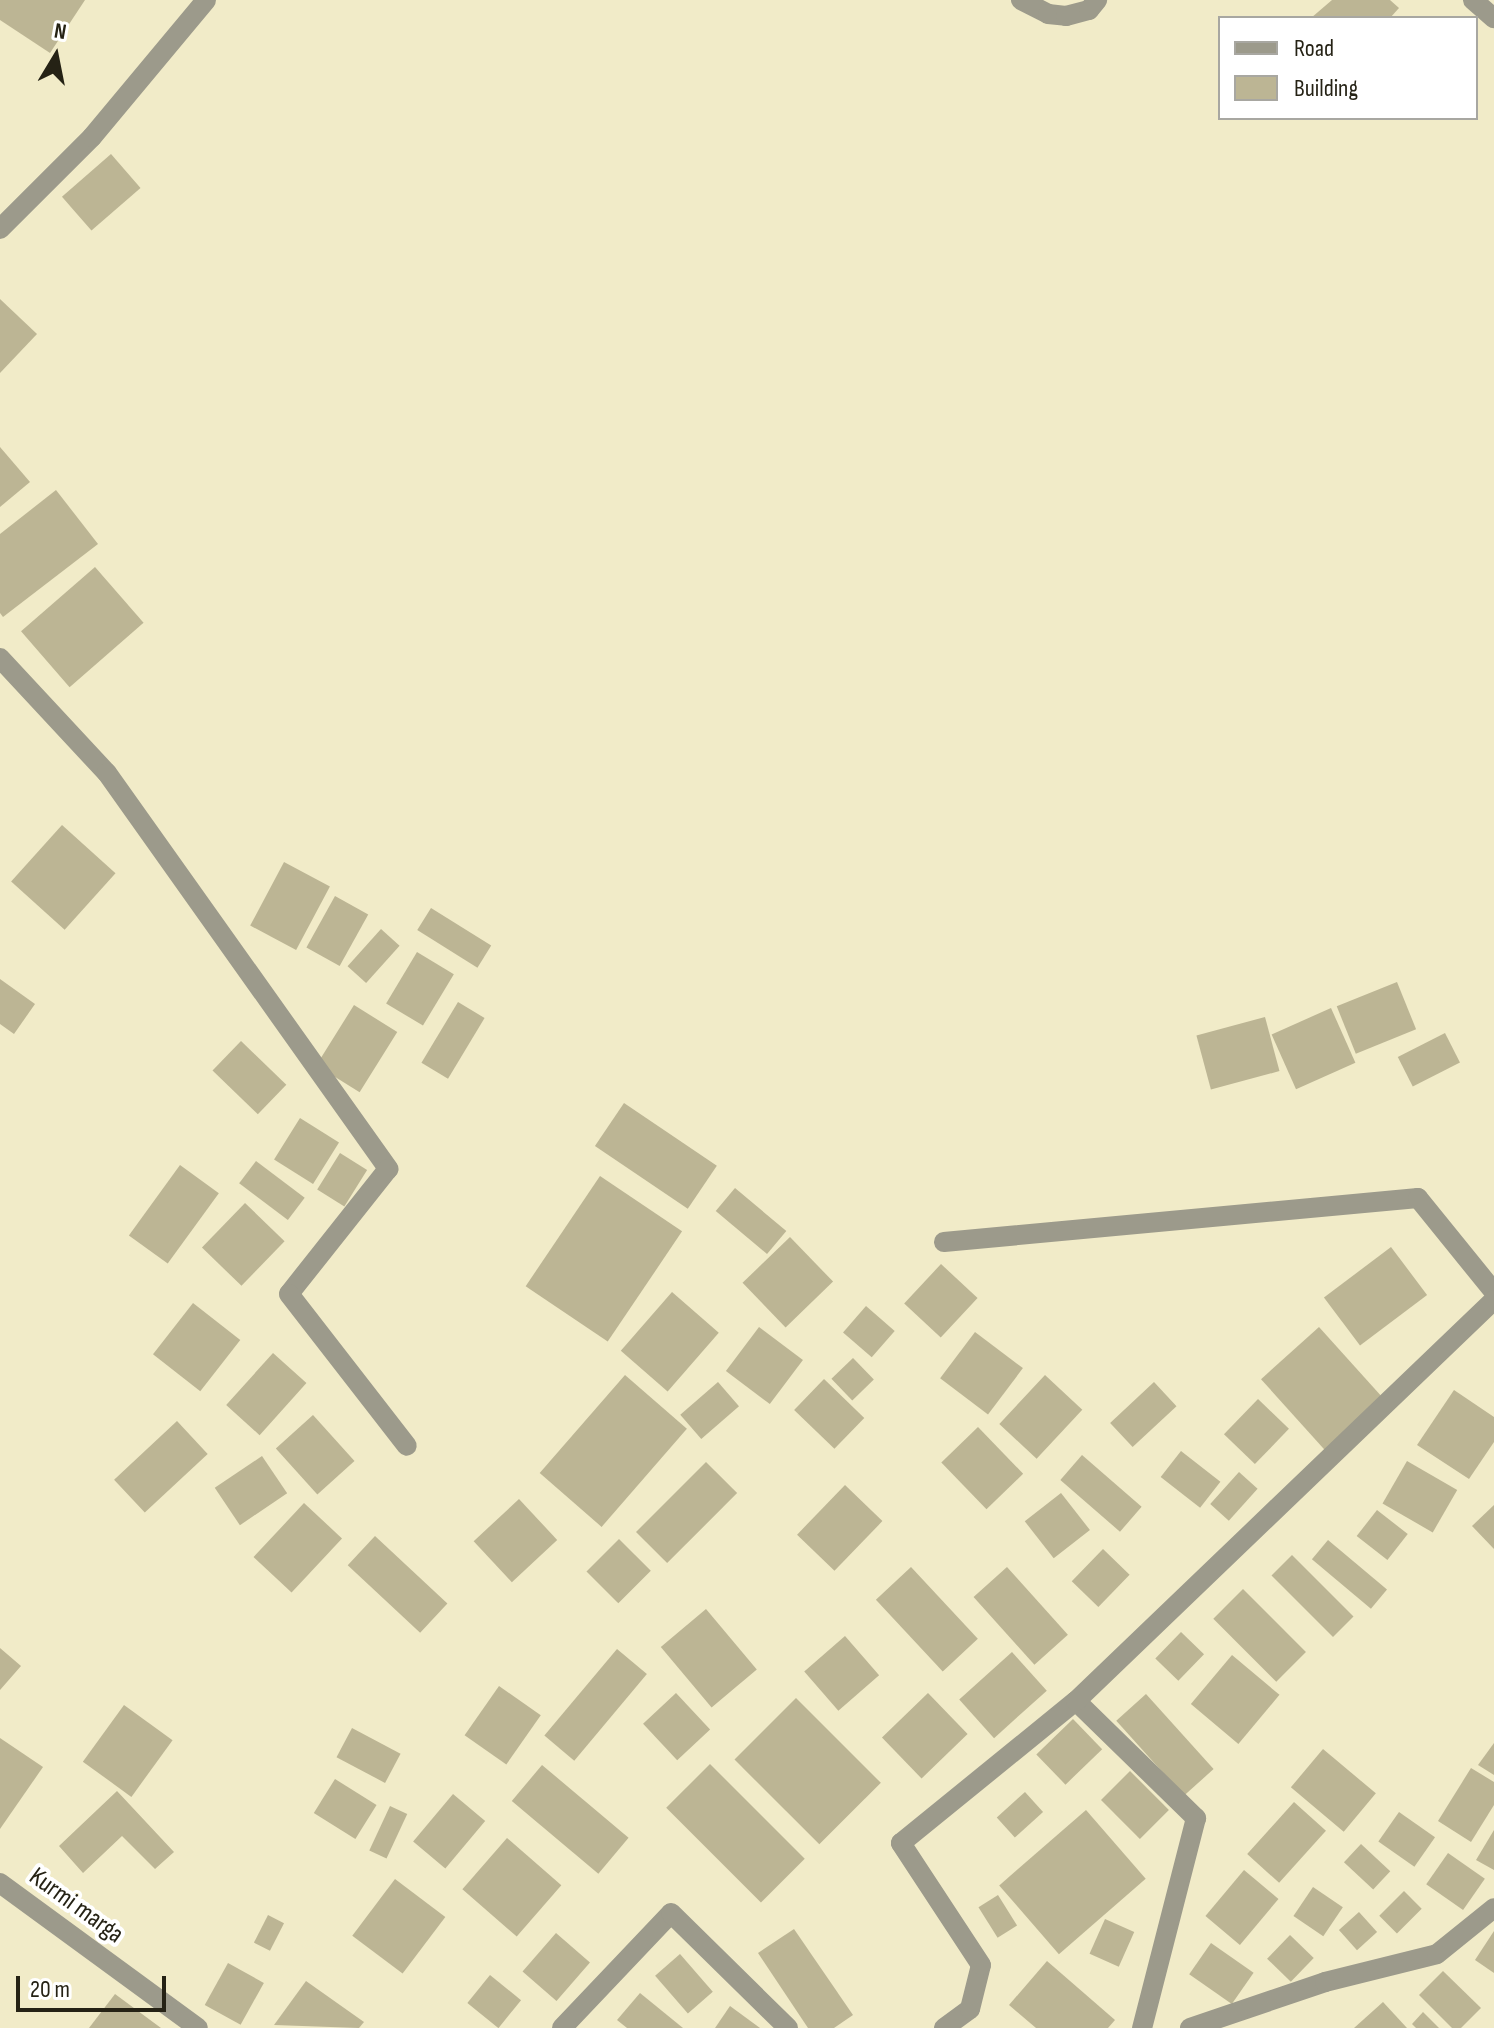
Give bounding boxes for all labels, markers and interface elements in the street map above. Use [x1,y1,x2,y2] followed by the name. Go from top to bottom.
[16,16,96,96] north arrow
[1218,16,1478,120] legend
[52,18,68,46] text: N
[1294,34,1334,63] text: Road
[1294,74,1358,103] text: Building
[23,1861,129,1951] street label: Kurmi marga
[20,1960,170,2010] scale bar
[30,1975,70,2004] text: 20 m

